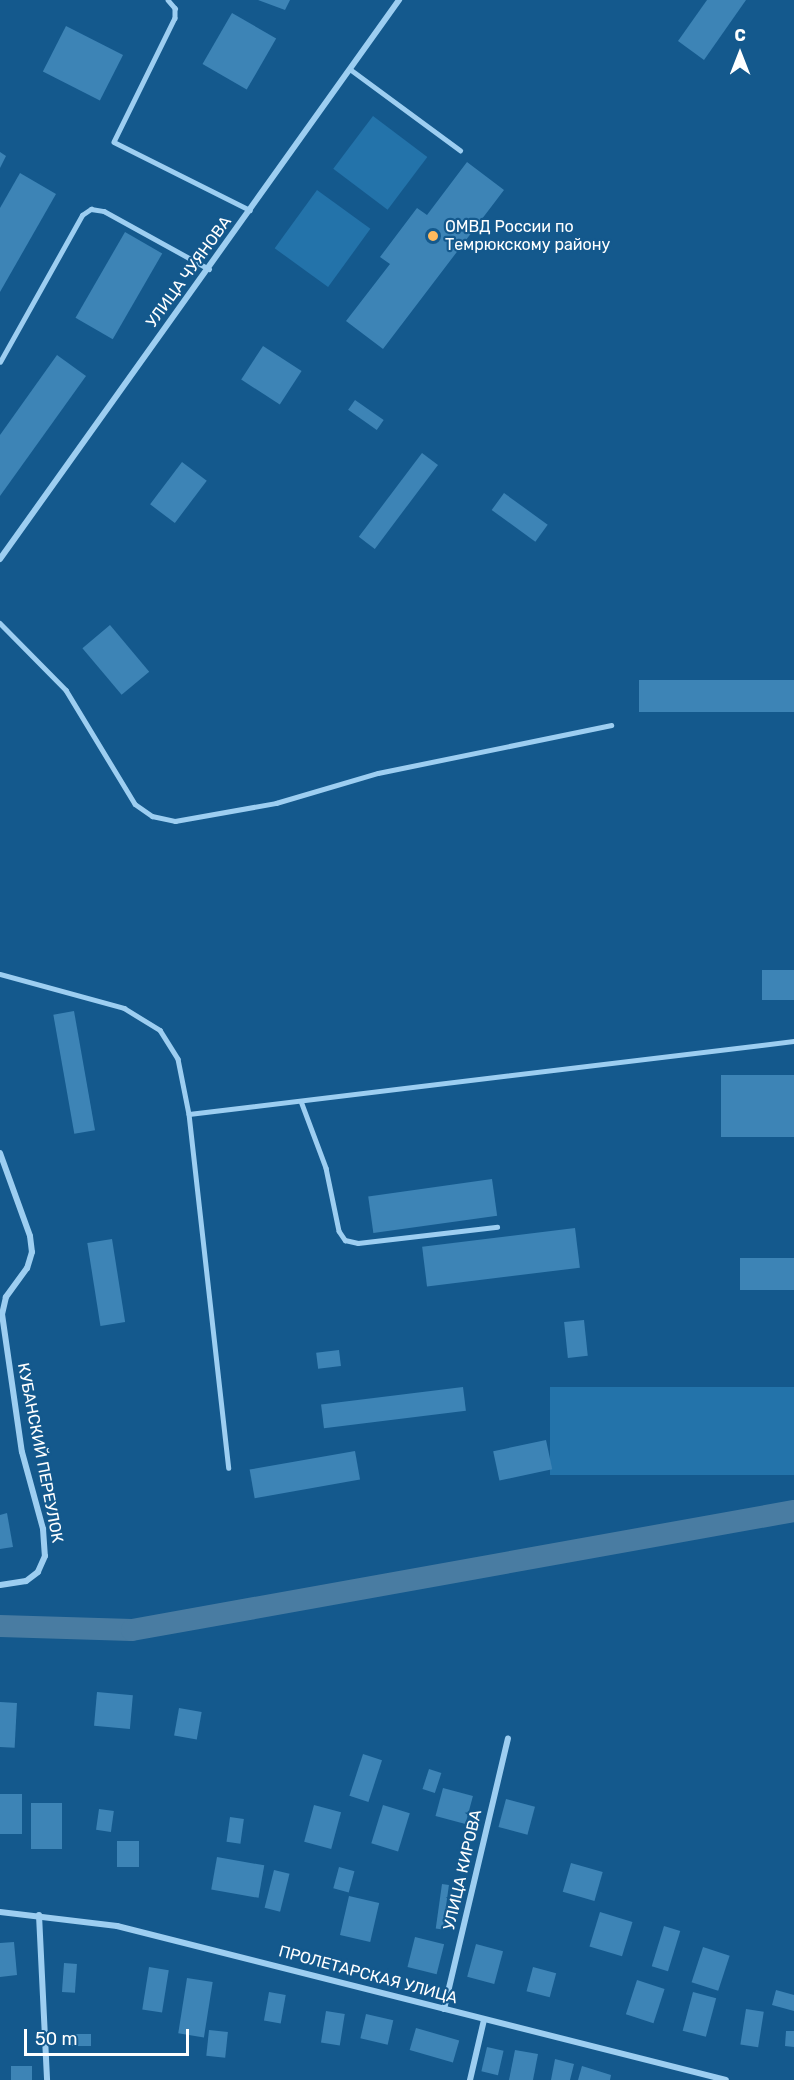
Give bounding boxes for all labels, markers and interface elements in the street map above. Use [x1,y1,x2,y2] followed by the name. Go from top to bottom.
[710,24,770,84] north arrow
[734,26,746,45] text: С
[142,213,236,331] street label: УЛИЦА ЧУЯНОВА
[445,217,610,255] place label: ОМВД России по Темрюкскому району
[426,229,440,243] marker: ОМВД России по Темрюкскому району
[13,1361,67,1545] street label: КУБАНСКИЙ ПЕРЕУЛОК
[440,1808,486,1932] street label: УЛИЦА КИРОВА
[277,1942,459,2008] street label: ПРОЛЕТАРСКАЯ УЛИЦА
[27,2017,192,2055] scale bar
[35,2028,78,2050] text: 50 m

